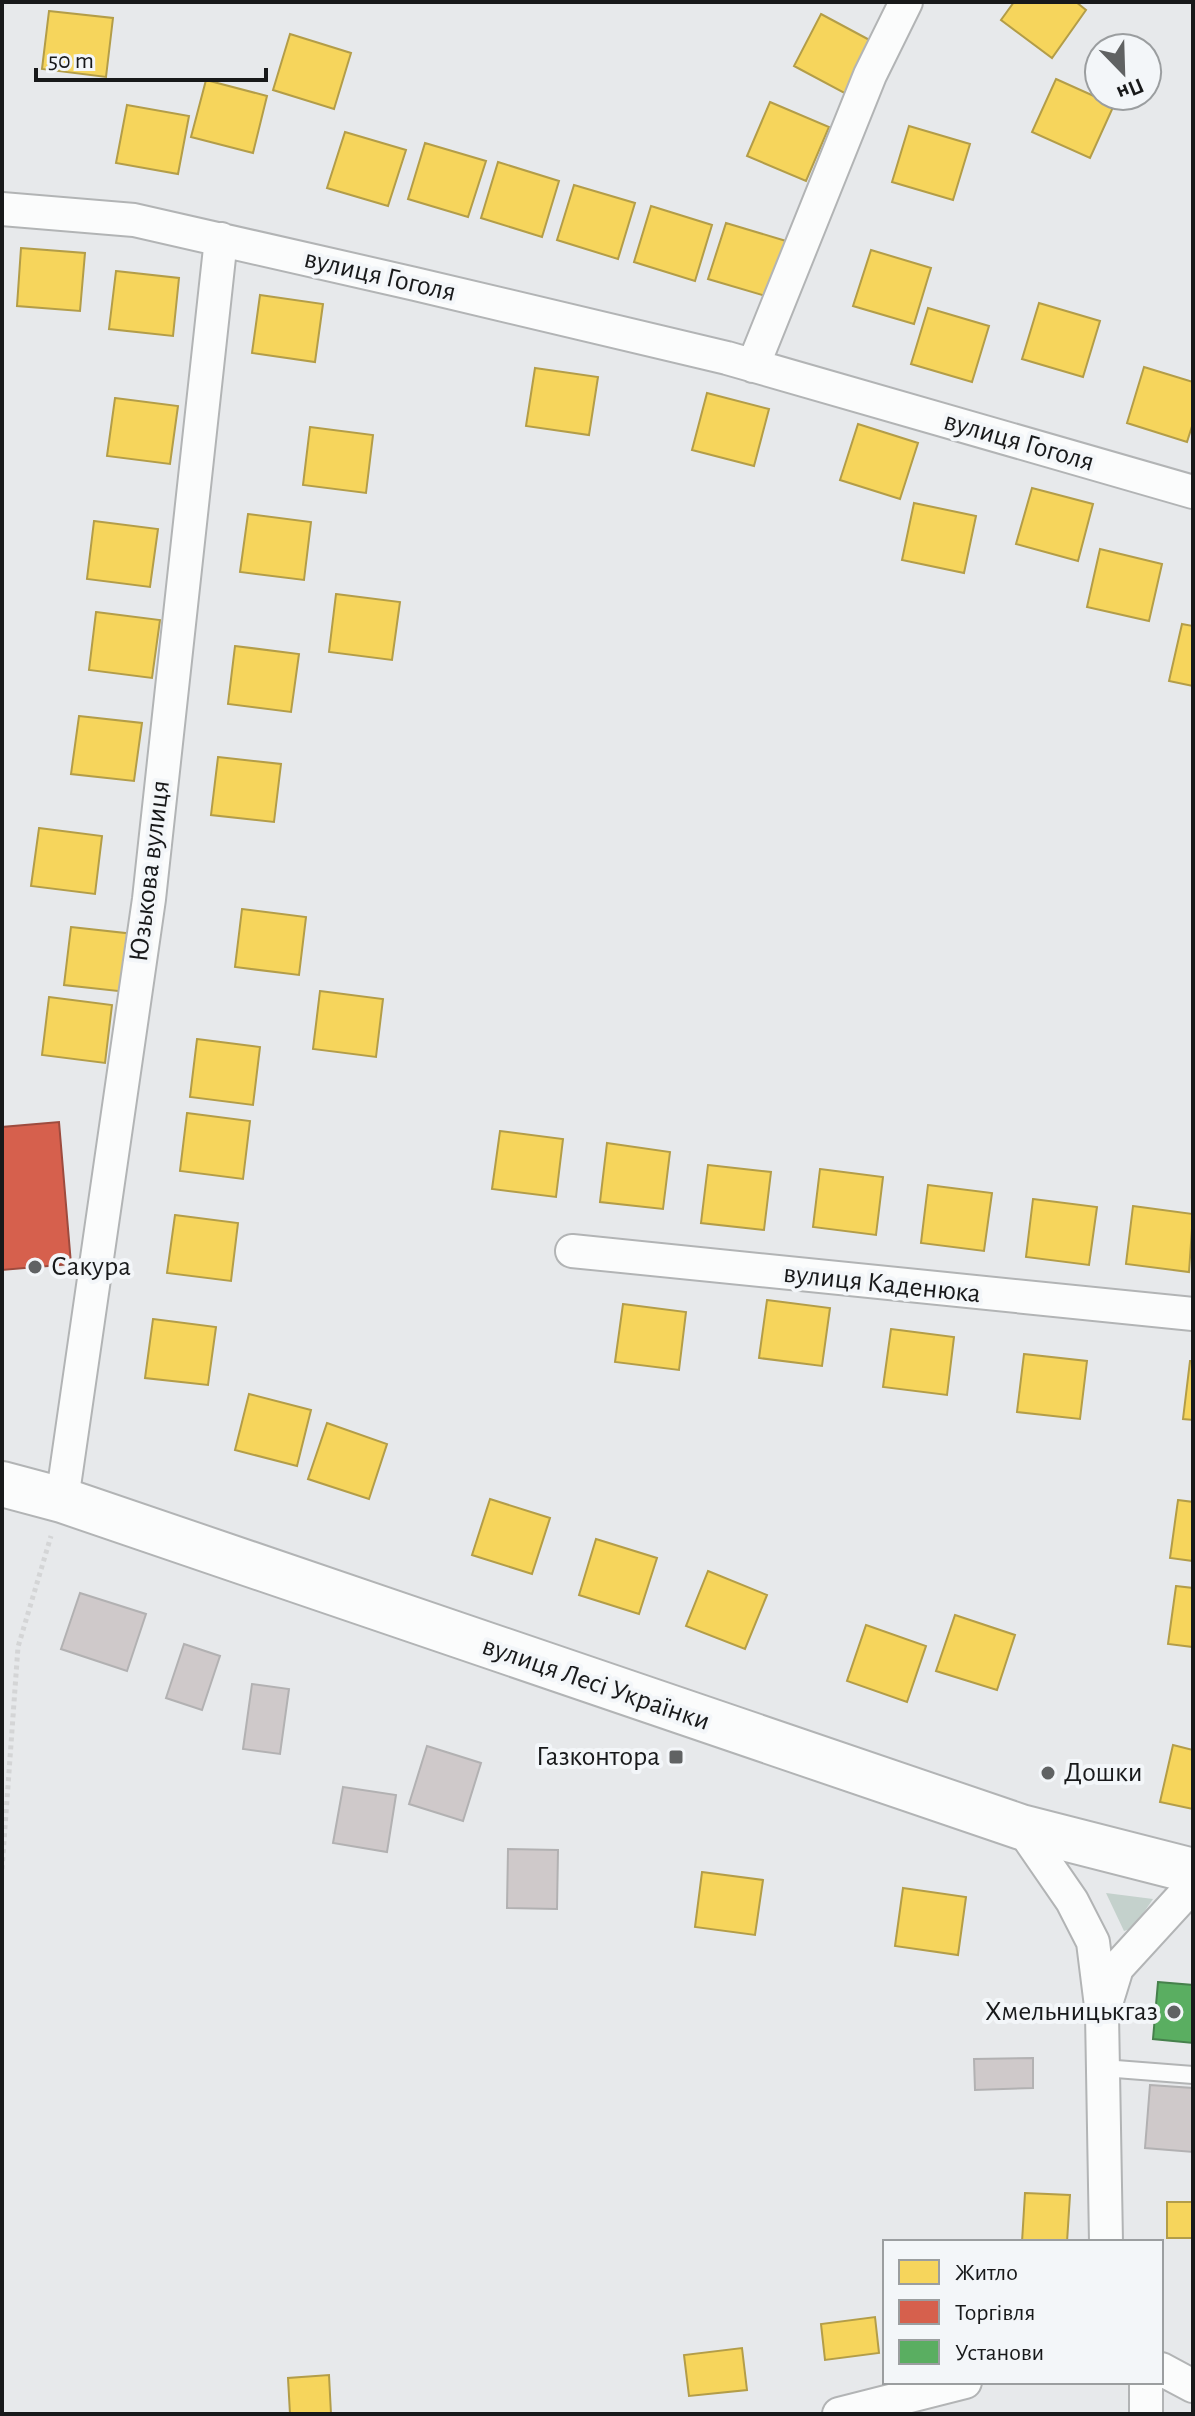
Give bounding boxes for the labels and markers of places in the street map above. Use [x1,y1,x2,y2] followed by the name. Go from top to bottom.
[51,1253,131,1281] place label: Сакура
[26,1258,44,1276] marker: Сакура
[536,1743,660,1771] place label: Газконтора
[667,1748,685,1766] marker: Газконтора
[1064,1759,1143,1787] place label: Дошки
[1039,1764,1057,1782] marker: Дошки
[985,1998,1158,2026] place label: Хмельницькгаз
[1165,2003,1183,2021] marker: Хмельницькгаз

